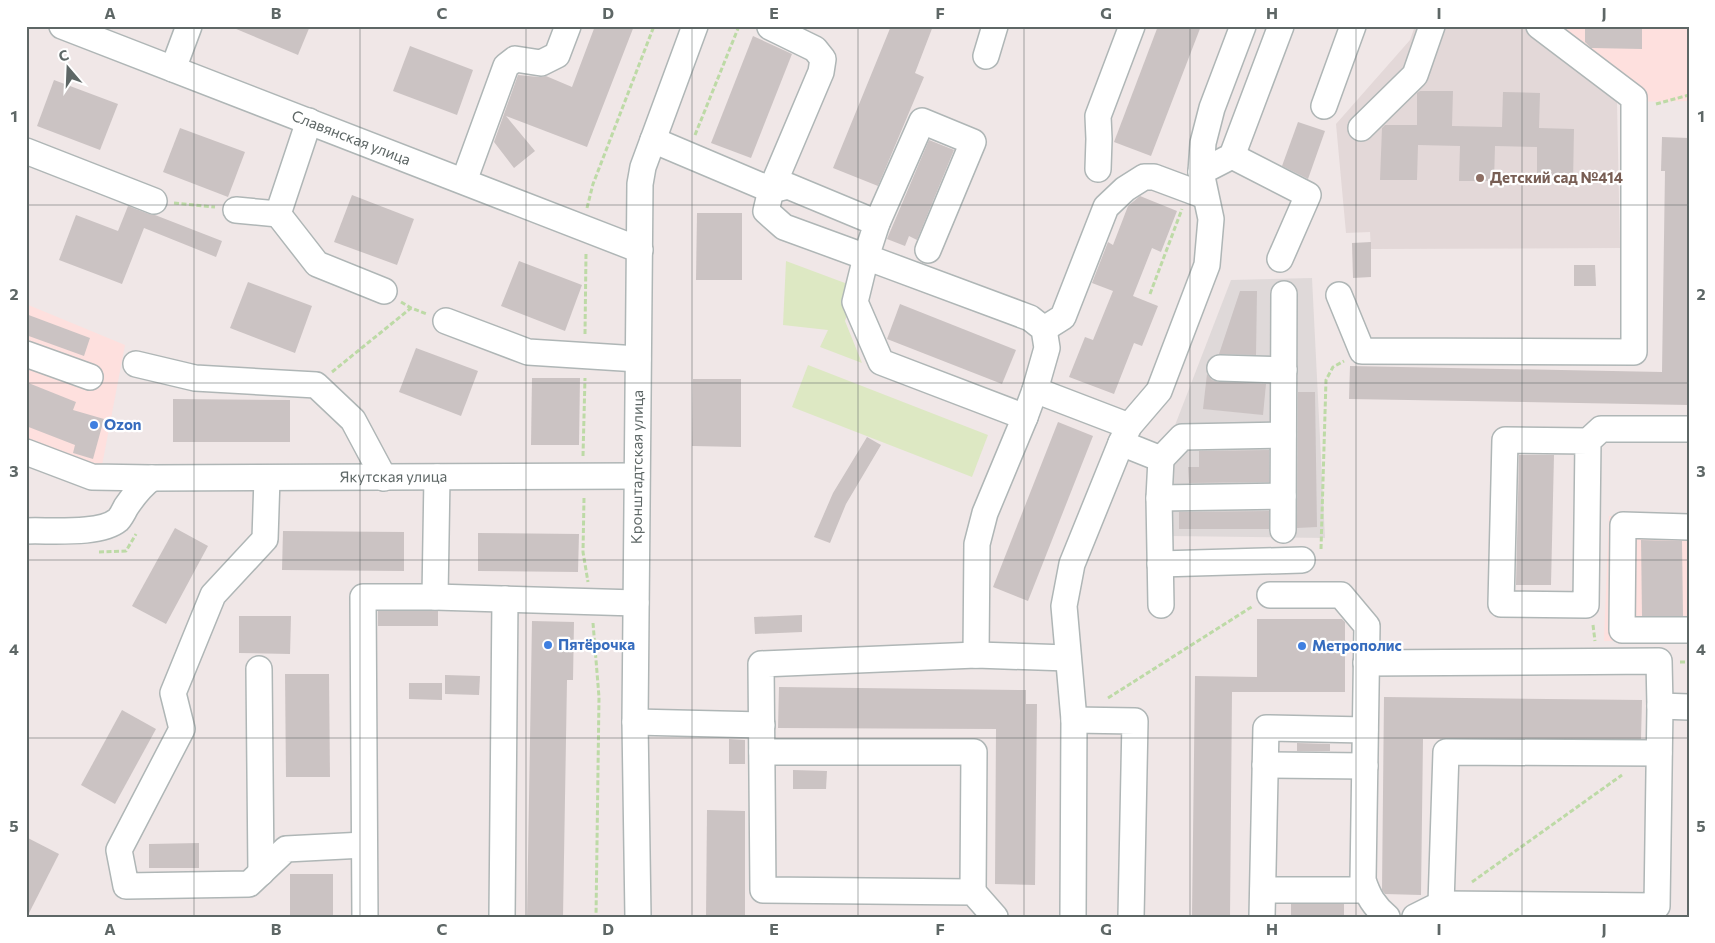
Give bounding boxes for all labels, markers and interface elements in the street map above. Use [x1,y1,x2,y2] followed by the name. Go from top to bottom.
[104,3,116,22] text: A
[271,3,282,22] text: B
[437,3,448,22] text: C
[602,3,614,22] text: D
[769,3,779,22] text: E
[935,3,945,22] text: F
[1100,3,1112,22] text: G
[1266,3,1278,22] text: H
[1436,3,1442,22] text: I
[1601,3,1607,22] text: J
[42,42,92,92] north arrow
[56,46,71,65] text: С
[10,106,18,125] text: 1
[289,106,414,168] street label: Славянская улица
[1697,106,1705,125] text: 1
[1490,168,1623,186] place label: Детский сад №414
[1474,172,1486,184] marker: Детский сад №414
[9,284,19,303] text: 2
[1696,284,1706,303] text: 2
[627,390,646,544] street label: Кронштадтская улица
[104,415,142,433] place label: Ozon
[88,419,100,431] marker: Ozon
[9,461,19,480] text: 3
[1696,461,1706,480] text: 3
[339,467,447,485] street label: Якутская улица
[558,635,635,653] place label: Пятёрочка
[1312,636,1402,654] place label: Метрополис
[9,639,19,658] text: 4
[542,639,554,651] marker: Пятёрочка
[1696,639,1706,658] text: 4
[1296,640,1308,652] marker: Метрополис
[9,816,19,835] text: 5
[1696,816,1706,835] text: 5
[104,919,116,938] text: A
[271,919,282,938] text: B
[437,919,448,938] text: C
[602,919,614,938] text: D
[769,919,779,938] text: E
[935,919,945,938] text: F
[1100,919,1112,938] text: G
[1266,919,1278,938] text: H
[1436,919,1442,938] text: I
[1601,919,1607,938] text: J

